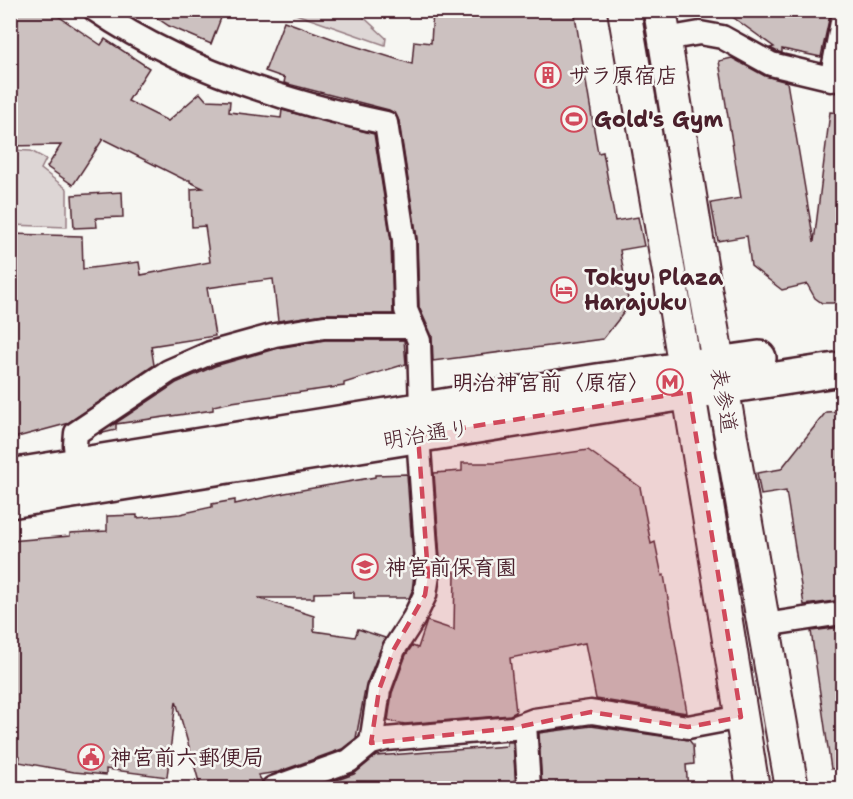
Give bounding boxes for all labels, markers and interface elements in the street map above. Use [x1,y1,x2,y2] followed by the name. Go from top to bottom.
[533,60,563,90] building icon: ザラ原宿店
[568,61,678,90] place label: ザラ原宿店
[559,104,589,134] sports icon: Gold's Gym
[594,105,723,134] place label: Gold's Gym
[584,263,723,317] place label: Tokyu Plaza Harajuku
[549,275,579,305] hotel icon: Tokyu Plaza Harajuku
[704,365,744,435] street label: 表参道
[655,367,685,397] metro station icon: 明治神宮前〈原宿〉
[452,368,650,397] place label: 明治神宮前〈原宿〉
[380,413,472,455] street label: 明治通り
[350,552,380,582] school or university icon: 神宮前保育園
[385,553,517,582] place label: 神宮前保育園
[76,742,106,772] public building icon: 神宮前六郵便局
[110,743,264,772] place label: 神宮前六郵便局

